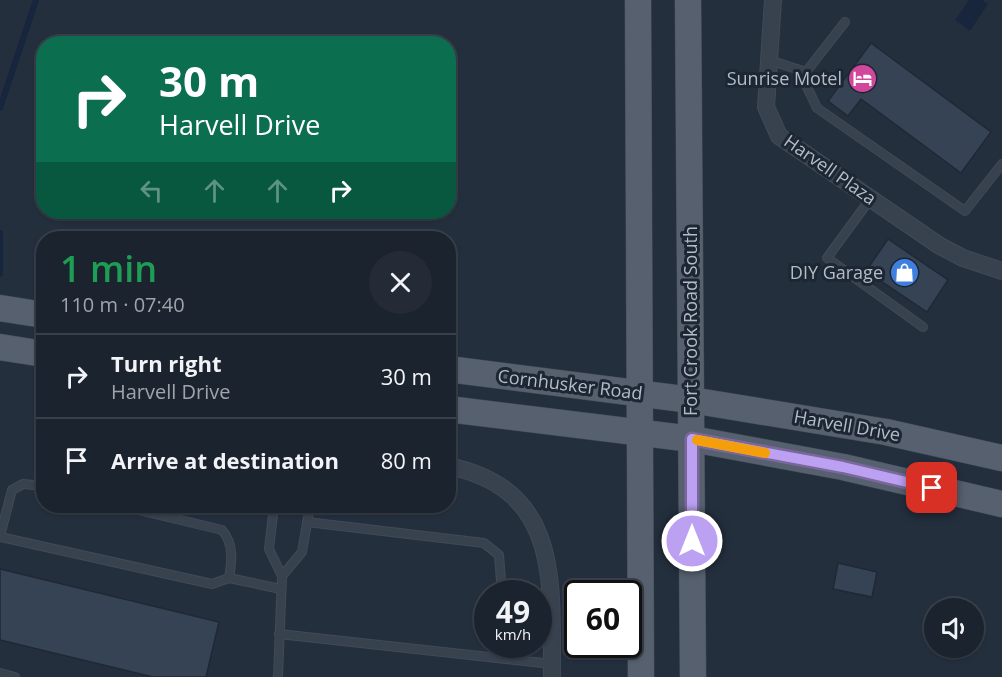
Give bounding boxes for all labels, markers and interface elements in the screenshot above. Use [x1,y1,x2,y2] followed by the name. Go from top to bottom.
[159,52,259,109] text: 30 m
[60,60,138,138] icon: right
[847,63,879,95] hotel icon: Sunrise Motel
[727,66,842,90] place label: Sunrise Motel
[159,106,320,143] text: Harvell Drive
[780,129,881,210] street label: Harvell Plaza
[135,174,168,207] icon: left
[198,174,231,207] icon: ahead
[261,174,294,207] icon: ahead
[324,174,357,207] icon: right
[678,226,702,416] street label: Fort Crook Road South
[60,244,157,293] text: 1 min
[369,251,432,314] button: close
[888,257,920,289] shop icon: DIY Garage
[790,260,883,284] place label: DIY Garage
[60,291,185,318] text: 110 m · 07:40
[111,348,222,378] text: Turn right
[60,360,93,393] icon: right
[381,361,432,391] text: 30 m
[496,363,644,405] street label: Cornhusker Road
[111,378,231,405] text: Harvell Drive
[792,404,902,446] street label: Harvell Drive
[60,444,93,477] icon: arrive
[111,445,339,475] text: Arrive at destination
[381,445,432,475] text: 80 m
[906,462,957,513] pin
[915,471,948,504] icon: arrive
[660,509,724,573] position arrow
[564,580,642,658] speed limit sign: 60
[496,591,530,632] text: 49
[924,598,984,658] map controls
[924,598,984,658] button: sound
[495,624,531,644] text: km/h

